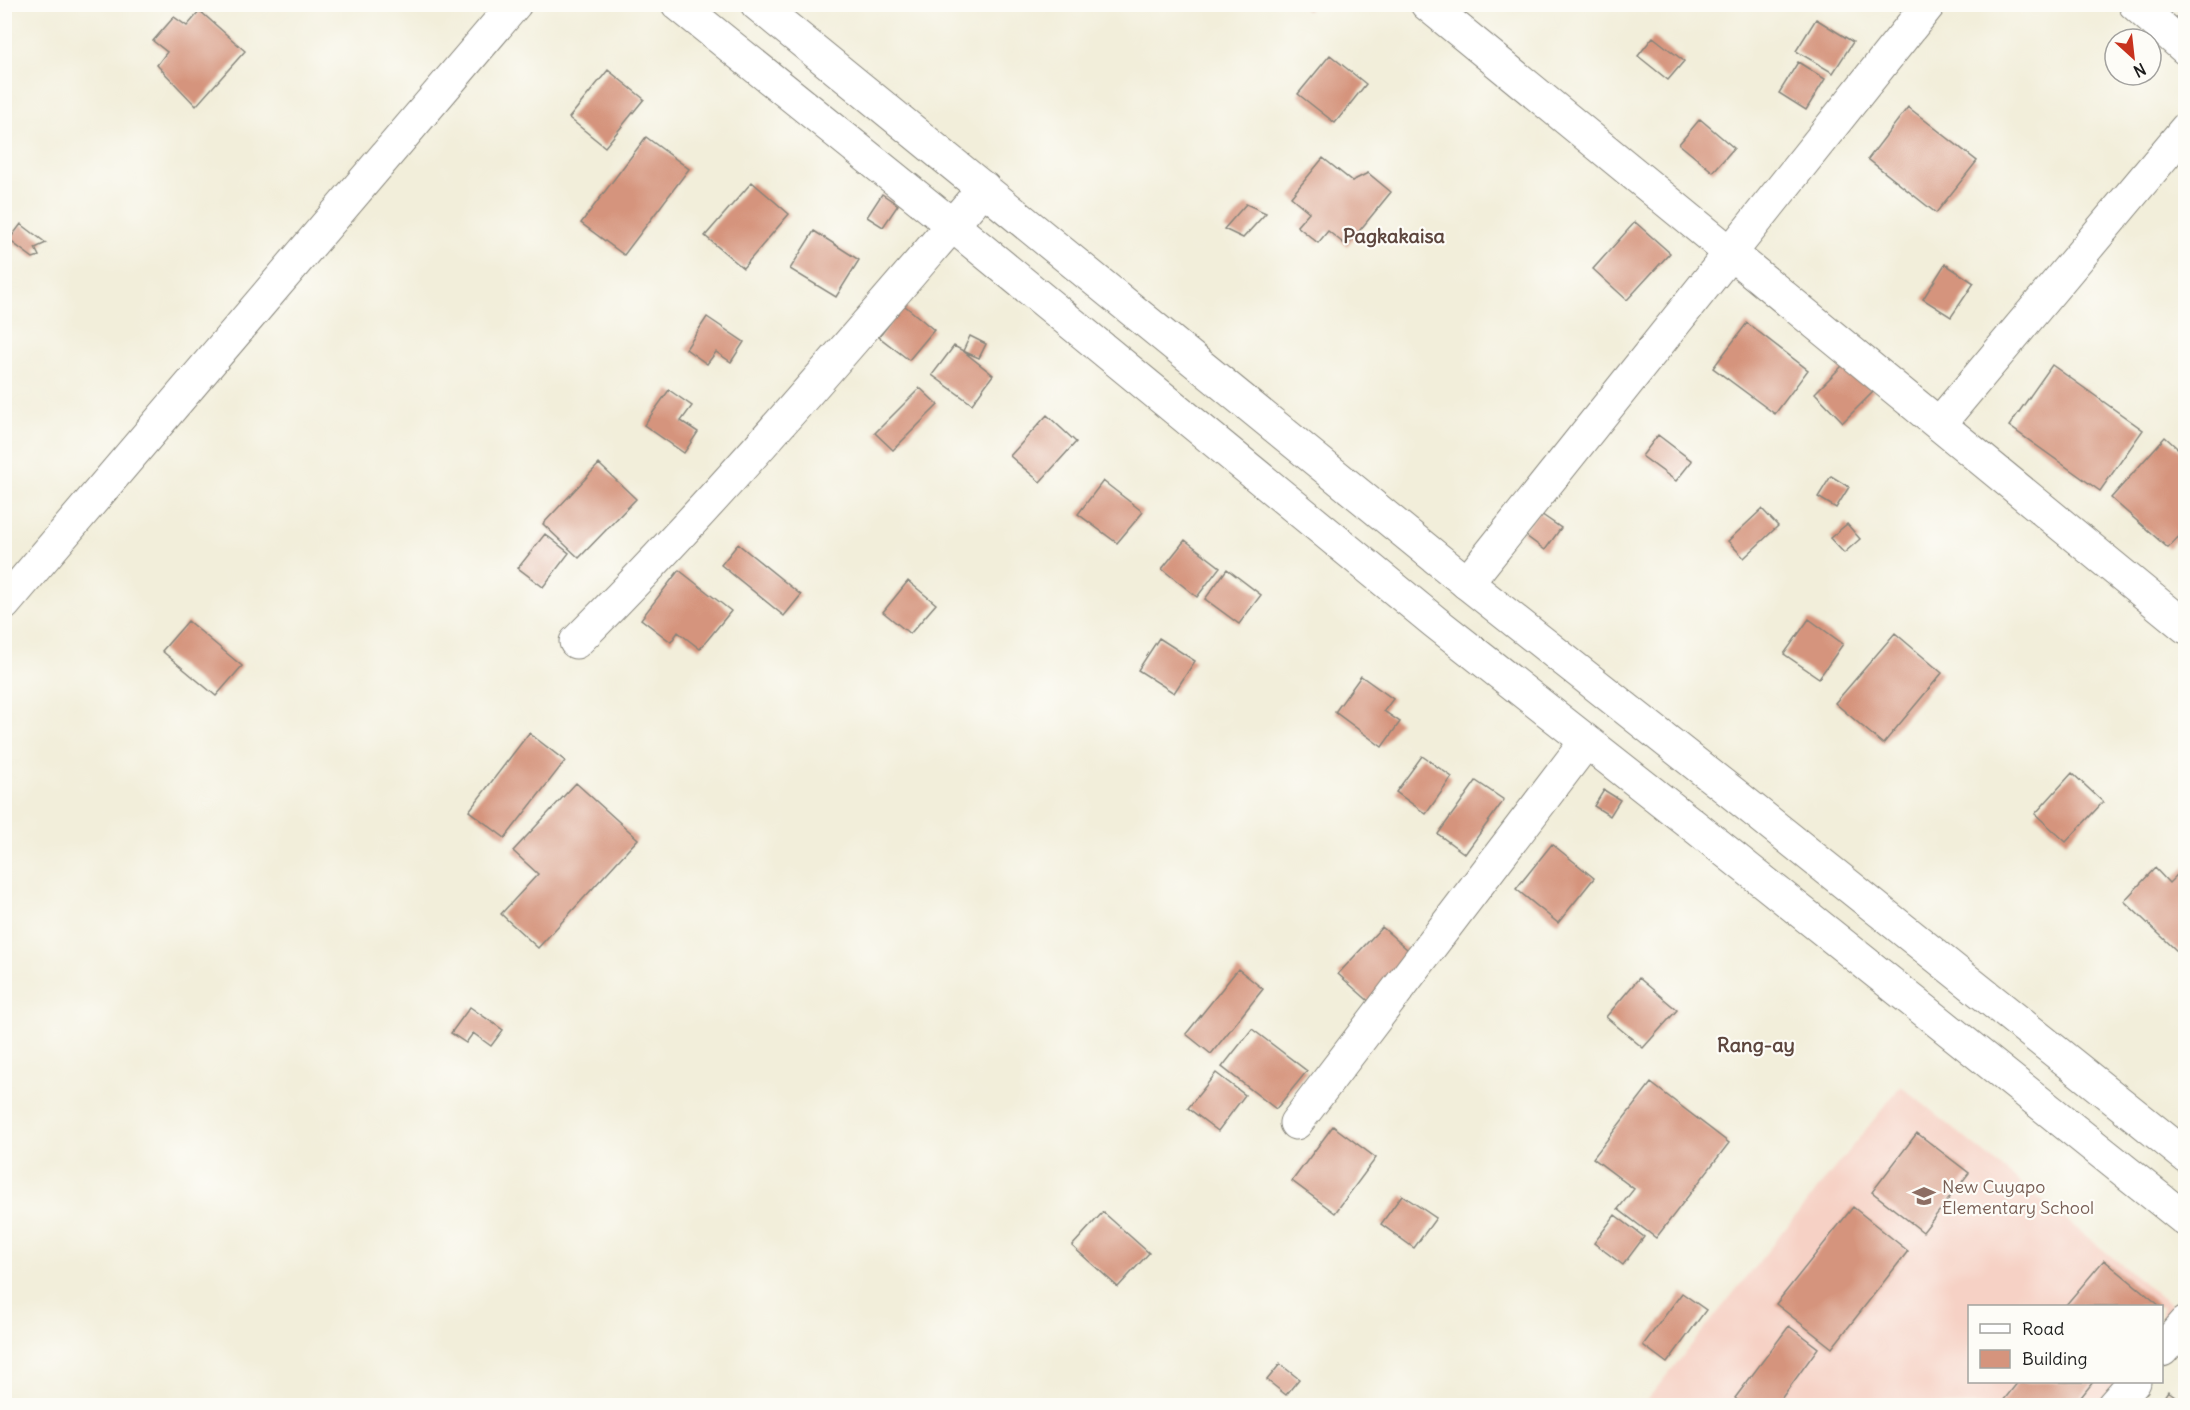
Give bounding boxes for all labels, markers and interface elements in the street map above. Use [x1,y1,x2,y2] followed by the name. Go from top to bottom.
[2103,27,2163,87] north arrow
[2130,59,2149,82] text: N
[1343,223,1446,248] district label: Pagkakaisa
[1717,1032,1795,1057] district label: Rang-ay
[1942,1175,2094,1219] place label: New Cuyapo Elementary School
[1911,1183,1937,1209] school or university icon: New Cuyapo Elementary School
[1968,1305,2163,1383] legend
[2022,1317,2065,1340] text: Road
[2022,1347,2087,1370] text: Building

